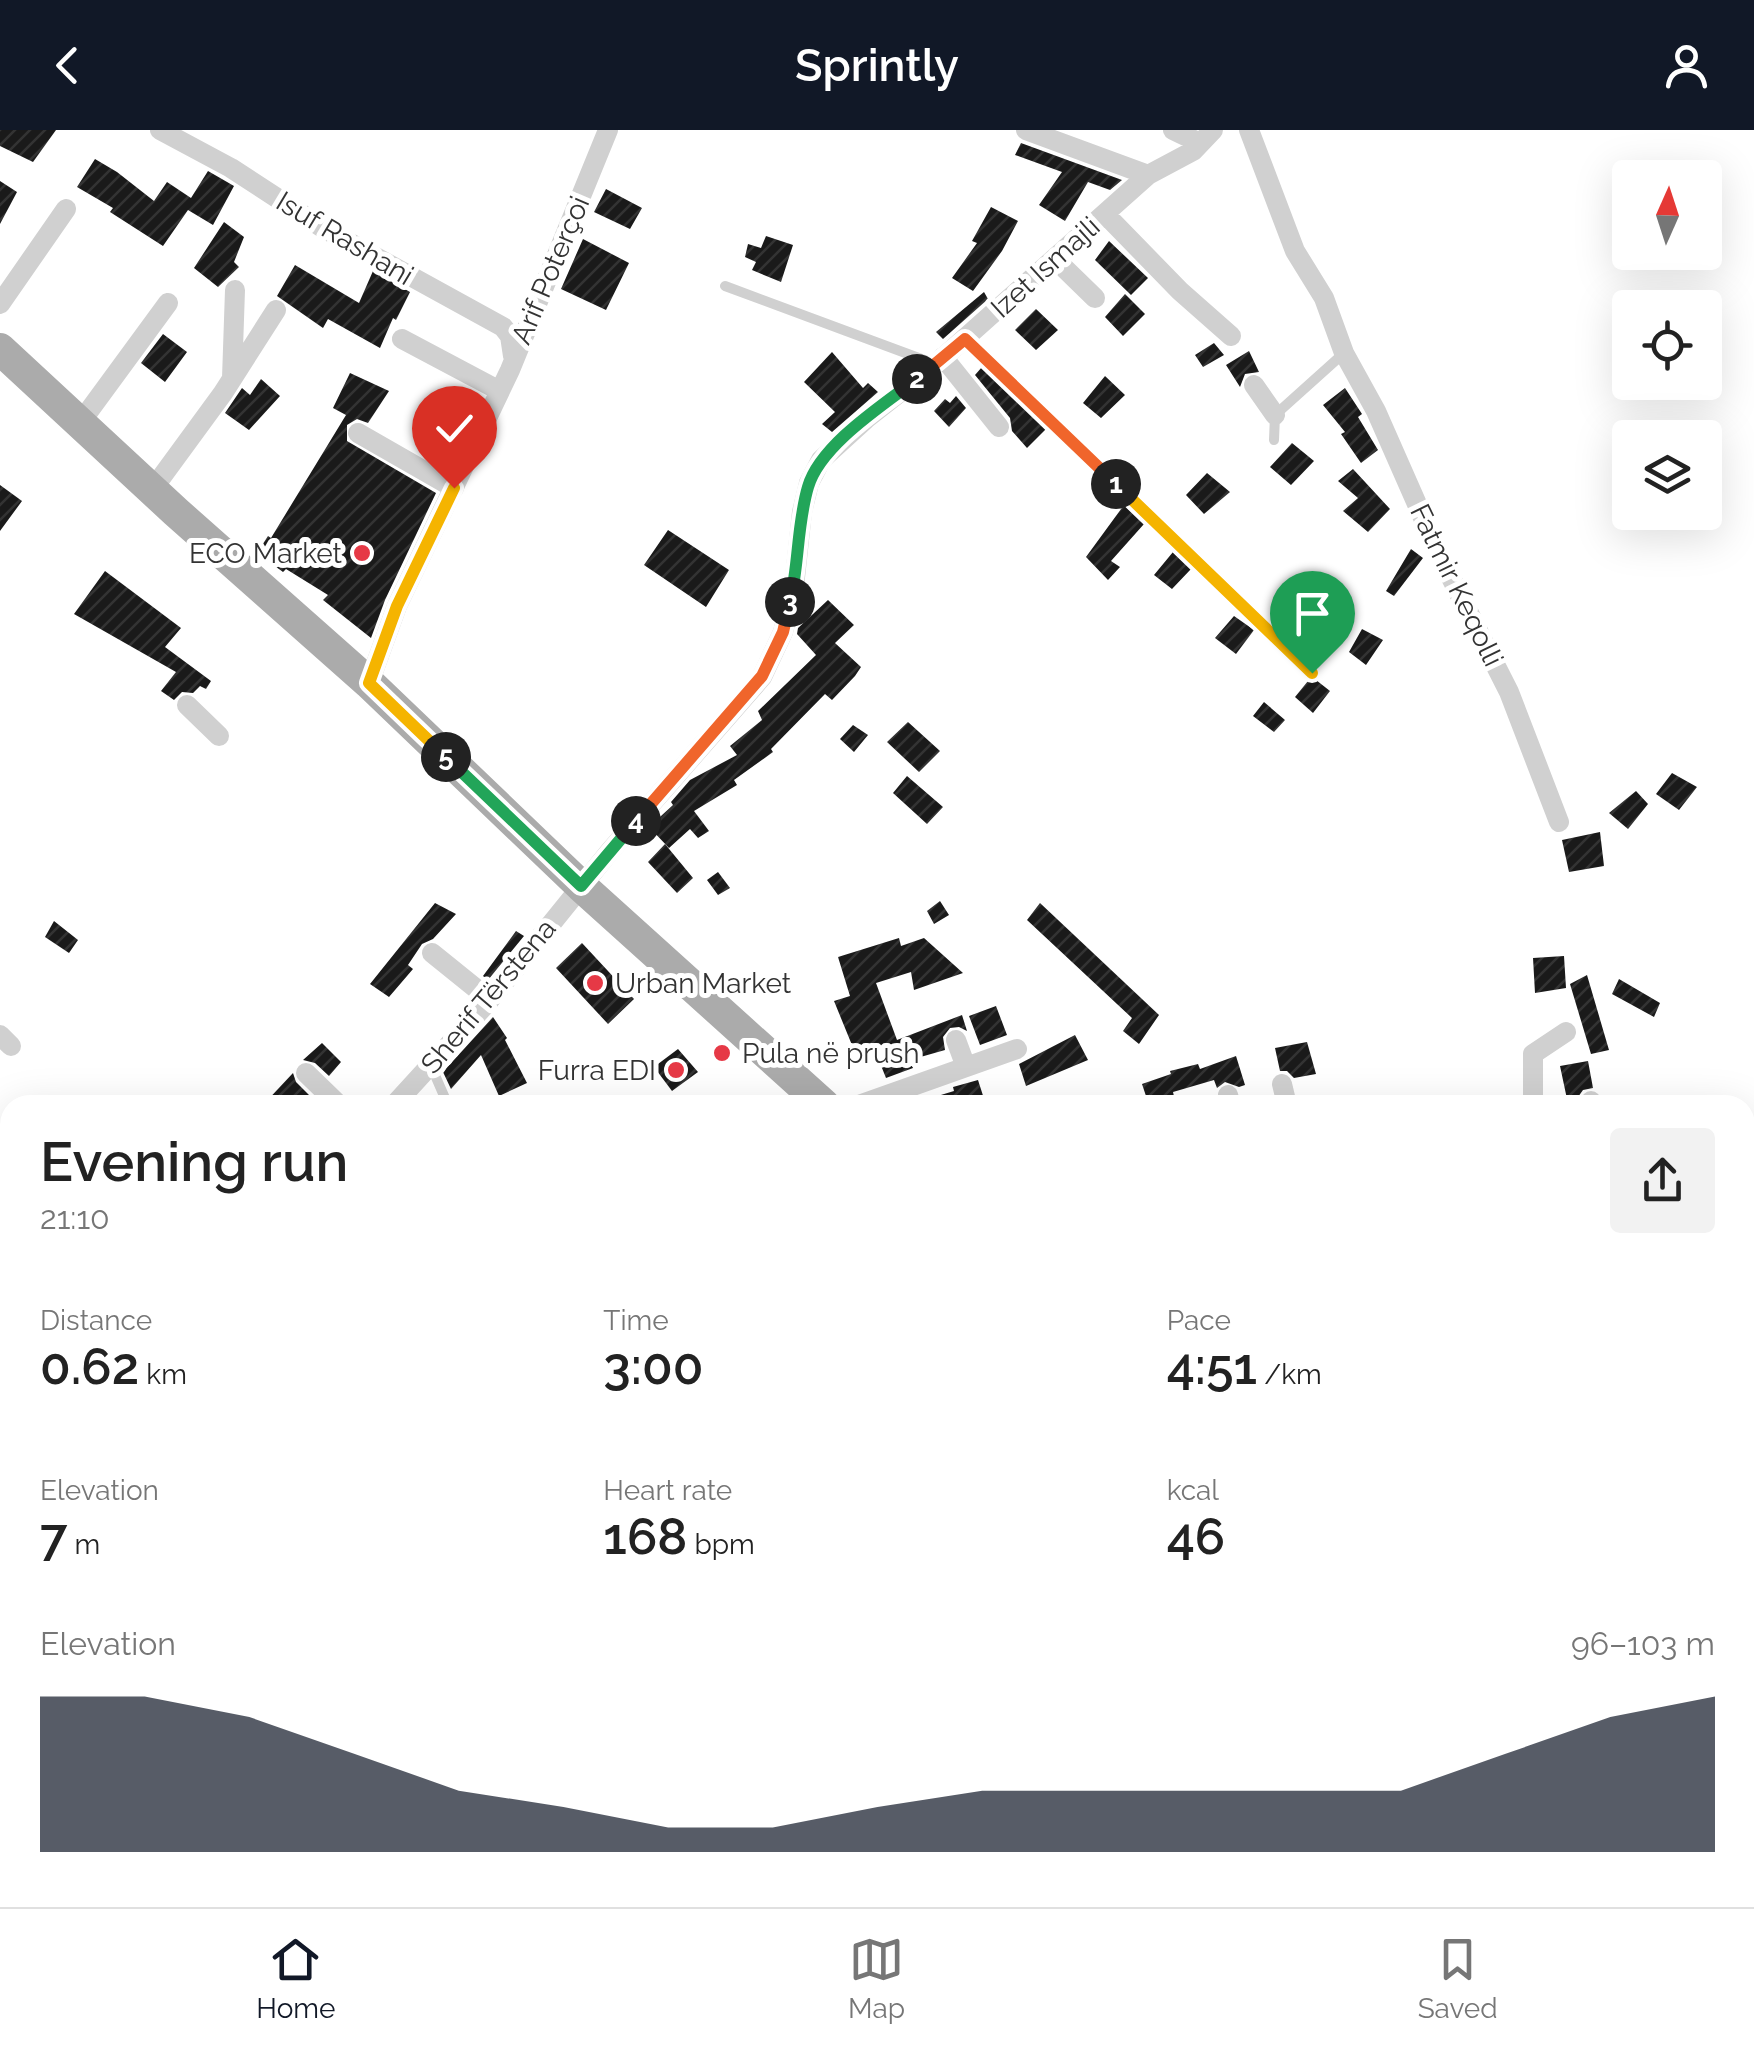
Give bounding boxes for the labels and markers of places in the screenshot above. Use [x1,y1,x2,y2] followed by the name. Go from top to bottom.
[892,354,942,404] pin: 2
[412,386,497,489] pin
[1091,459,1141,509] pin: 1
[189,537,343,570] place label: ECO Market
[351,542,373,564] marker: ECO Market
[1270,571,1355,674] pin
[765,577,815,627] pin: 3
[421,732,471,782] pin: 5
[611,796,661,846] pin: 4
[615,967,792,1000] place label: Urban Market
[584,972,606,994] marker: Urban Market
[742,1037,920,1070] place label: Pula në prush
[711,1042,733,1064] marker: Pula në prush
[538,1054,656,1087] place label: Furra EDI
[665,1059,687,1081] marker: Furra EDI

